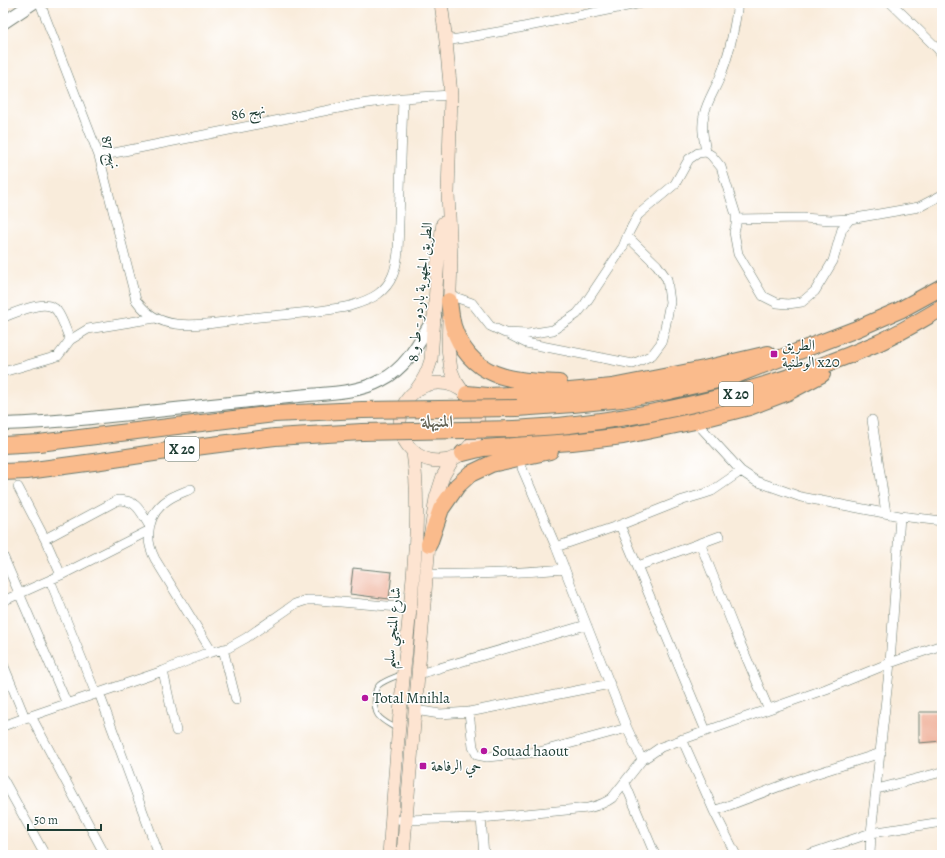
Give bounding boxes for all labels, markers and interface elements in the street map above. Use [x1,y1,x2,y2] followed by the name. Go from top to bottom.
[229,99,268,129] street label: نهج 86
[93,133,126,172] street label: نهج 87
[403,221,437,363] street label: الطريق الجهوية باردو - ط و 8
[782,335,840,372] place label: الطريق الوطنية x20
[769,349,779,359] marker: الطريق الوطنية x20
[719,382,753,406] road number: X 20
[420,410,453,433] district label: المنيهلة
[165,437,199,461] road number: X 20
[378,586,411,670] street label: شارع المنجي سليم
[373,688,450,708] place label: Total Mnihla
[360,693,370,703] marker: Total Mnihla
[492,741,569,761] place label: Souad haout
[479,746,489,756] marker: Souad haout
[431,756,482,778] place label: حي الرفاهة
[418,761,428,771] marker: حي الرفاهة
[28,806,101,832] scale bar
[34,812,58,828] text: 50 m

